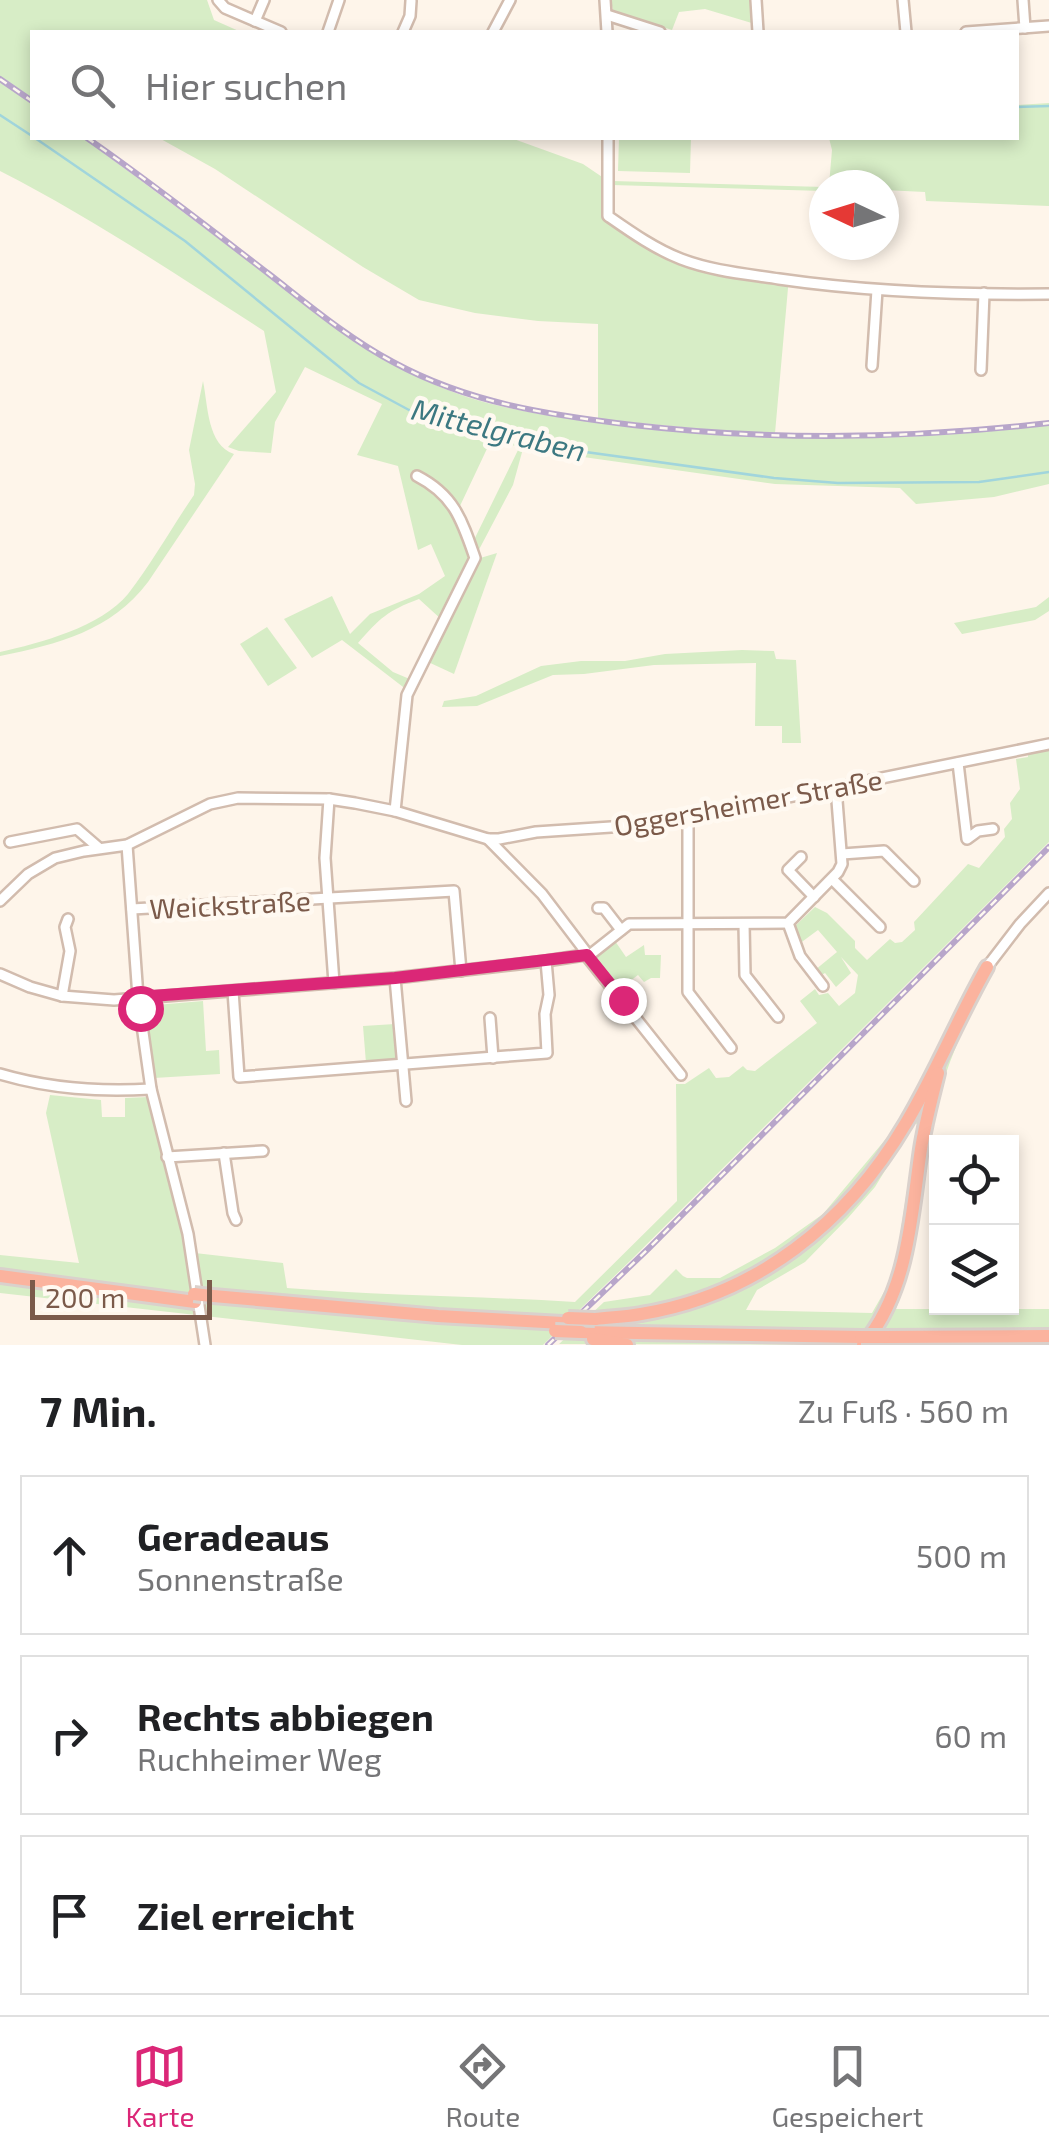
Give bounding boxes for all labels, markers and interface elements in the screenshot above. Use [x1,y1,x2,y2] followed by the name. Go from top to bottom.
[30,30,1019,140] search box
[65,58,120,113] icon: search
[145,62,347,108] text: Hier suchen
[809,170,899,260] north arrow
[408,390,590,468] water label: Mittelgraben
[611,762,885,842] street label: Oggersheimer Straße
[149,883,311,925] street label: Weickstraße
[601,978,647,1024] route end
[118,986,164,1032] route start
[929,1135,1019,1315] map controls
[929,1135,1019,1225] button: locate
[929,1225,1019,1315] button: layers
[30,1275,212,1320] scale bar
[45,1280,125,1314] text: 200 m
[40,1385,157,1435] text: 7 Min.
[798,1391,1009,1429] text: Zu Fuß · 560 m
[137,1513,329,1559] text: Geradeaus
[42,1528,97,1583] icon: ahead
[916,1536,1007,1574] text: 500 m
[137,1559,344,1597] text: Sonnenstraße
[137,1693,434,1739] text: Rechts abbiegen
[42,1708,97,1763] icon: right
[934,1716,1007,1754] text: 60 m
[137,1739,382,1777] text: Ruchheimer Weg
[42,1888,97,1943] icon: arrive
[137,1892,354,1938] text: Ziel erreicht
[126,2039,194,2133] tab: Karte
[446,2039,520,2133] tab: Route
[771,2039,923,2133] tab: Gespeichert

